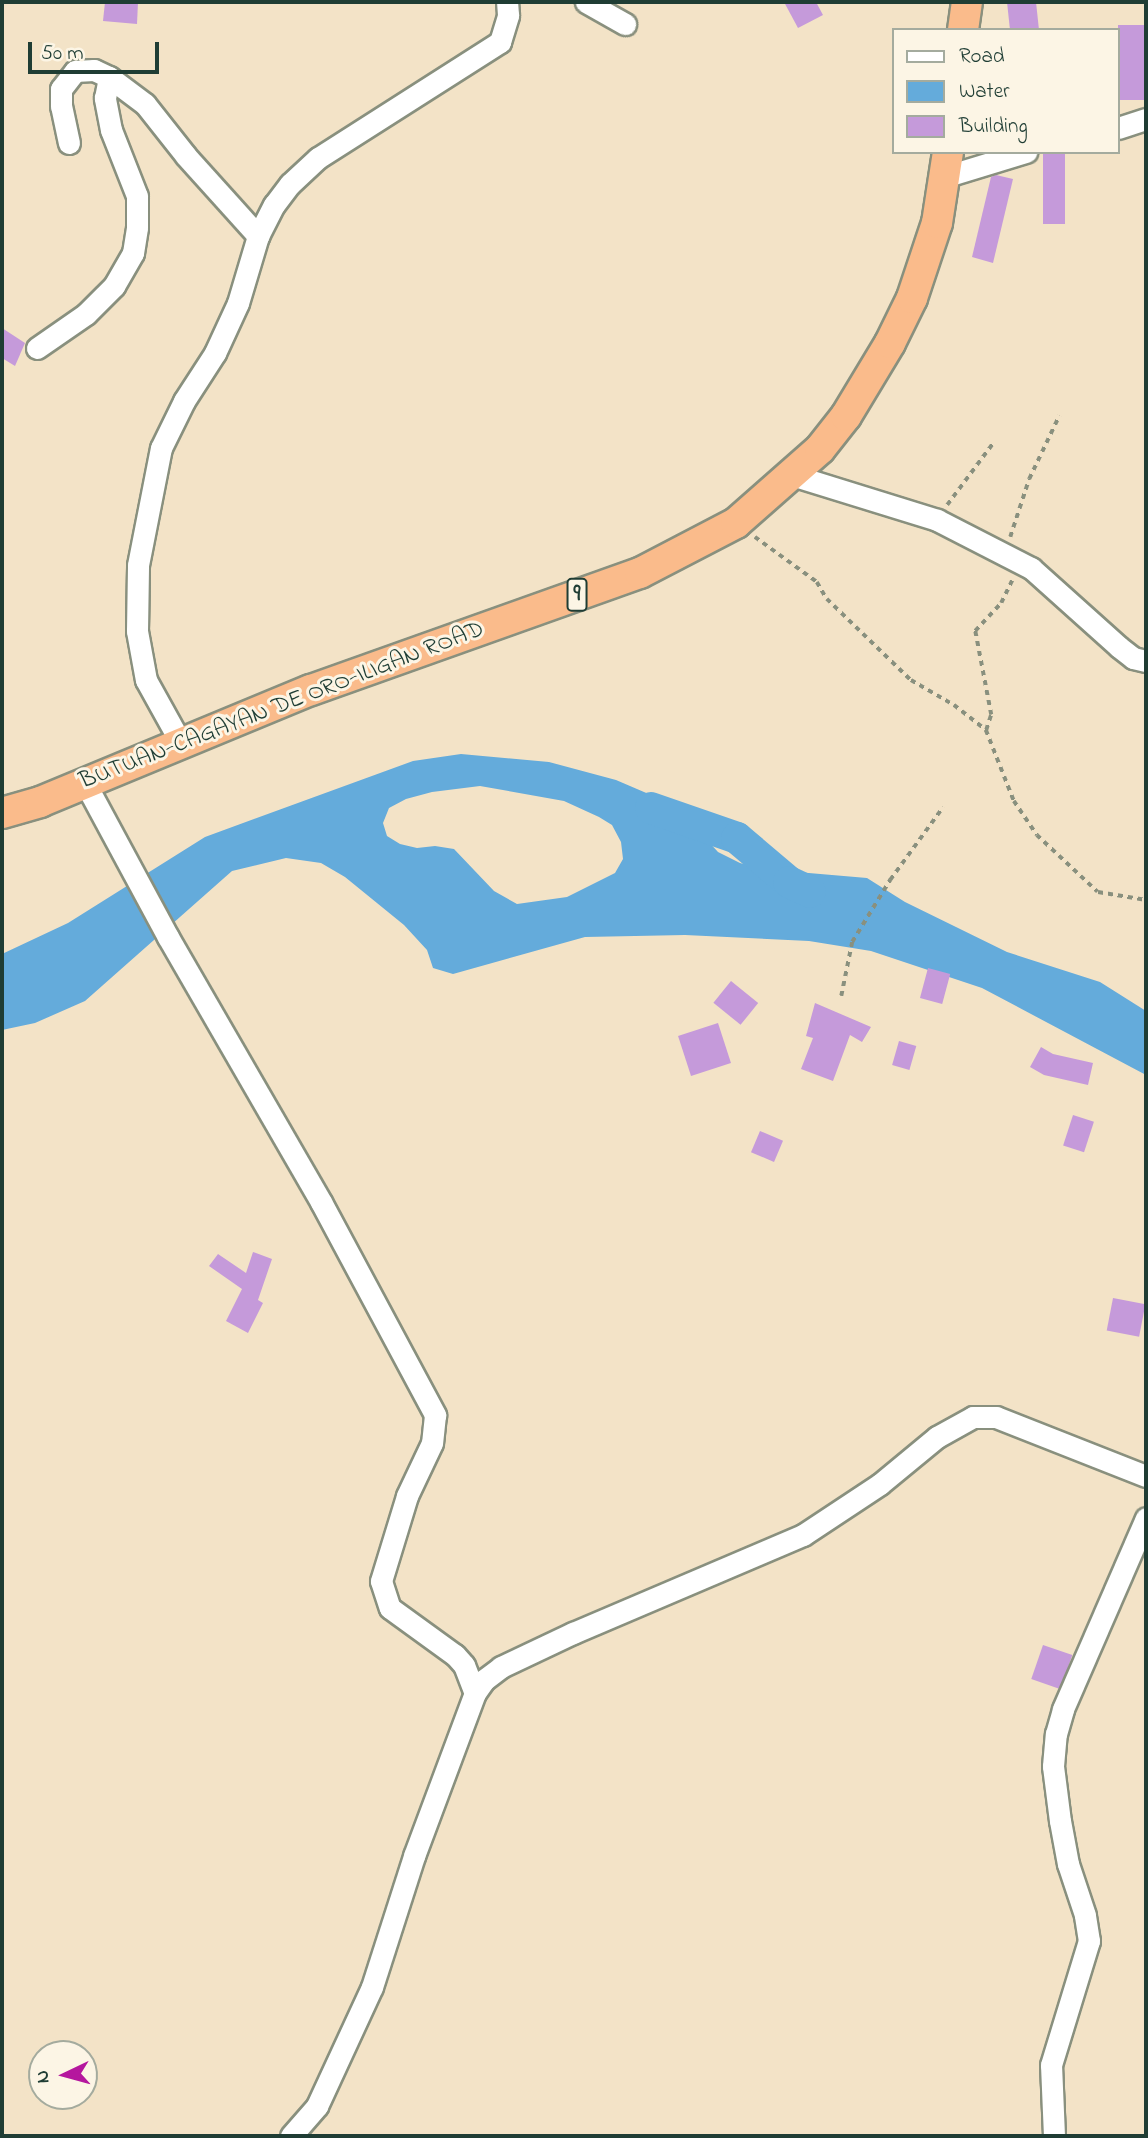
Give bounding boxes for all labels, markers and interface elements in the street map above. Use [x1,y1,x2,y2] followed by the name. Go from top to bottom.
[32,28,163,72] scale bar
[892,28,1120,154] legend
[41,39,84,69] text: 50 m
[959,42,1005,72] text: Road
[959,77,1010,107] text: Water
[959,112,1028,142] text: Building
[566,576,588,614] road number: 9
[76,615,488,797] street label: BUTUAN-CAGAYAN DE ORO-ILIGAN ROAD
[28,2040,98,2110] north arrow
[30,2069,58,2084] text: N

